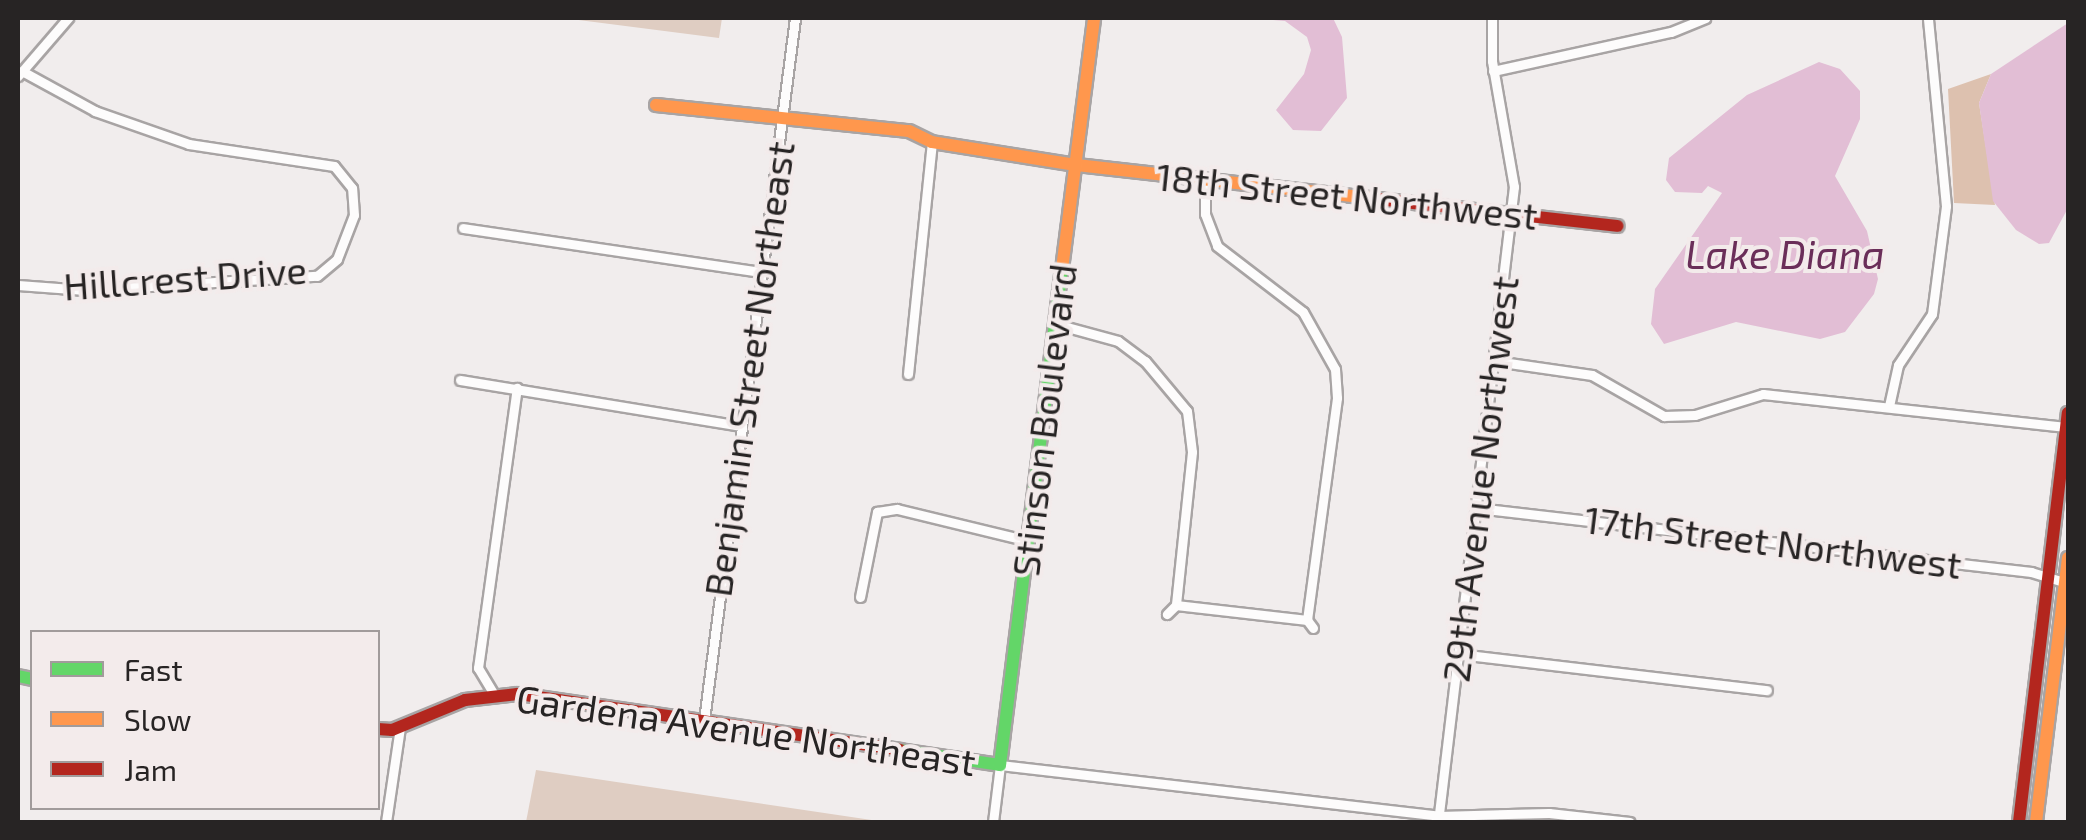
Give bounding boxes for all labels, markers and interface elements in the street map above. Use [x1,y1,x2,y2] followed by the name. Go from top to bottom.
[694,139,804,599] street label: Benjamin Street Northeast
[1154,153,1540,239] street label: 18th Street Northwest
[1685,229,1885,277] water label: Lake Diana
[62,247,308,309] street label: Hillcrest Drive
[1002,261,1086,579] street label: Stinson Boulevard
[1432,273,1528,685] street label: 29th Avenue Northwest
[1582,496,1964,588] street label: 17th Street Northwest
[30,630,380,810] legend
[124,651,183,687] text: Fast
[513,675,979,785] street label: Gardena Avenue Northeast
[124,701,191,737] text: Slow
[124,751,177,787] text: Jam

